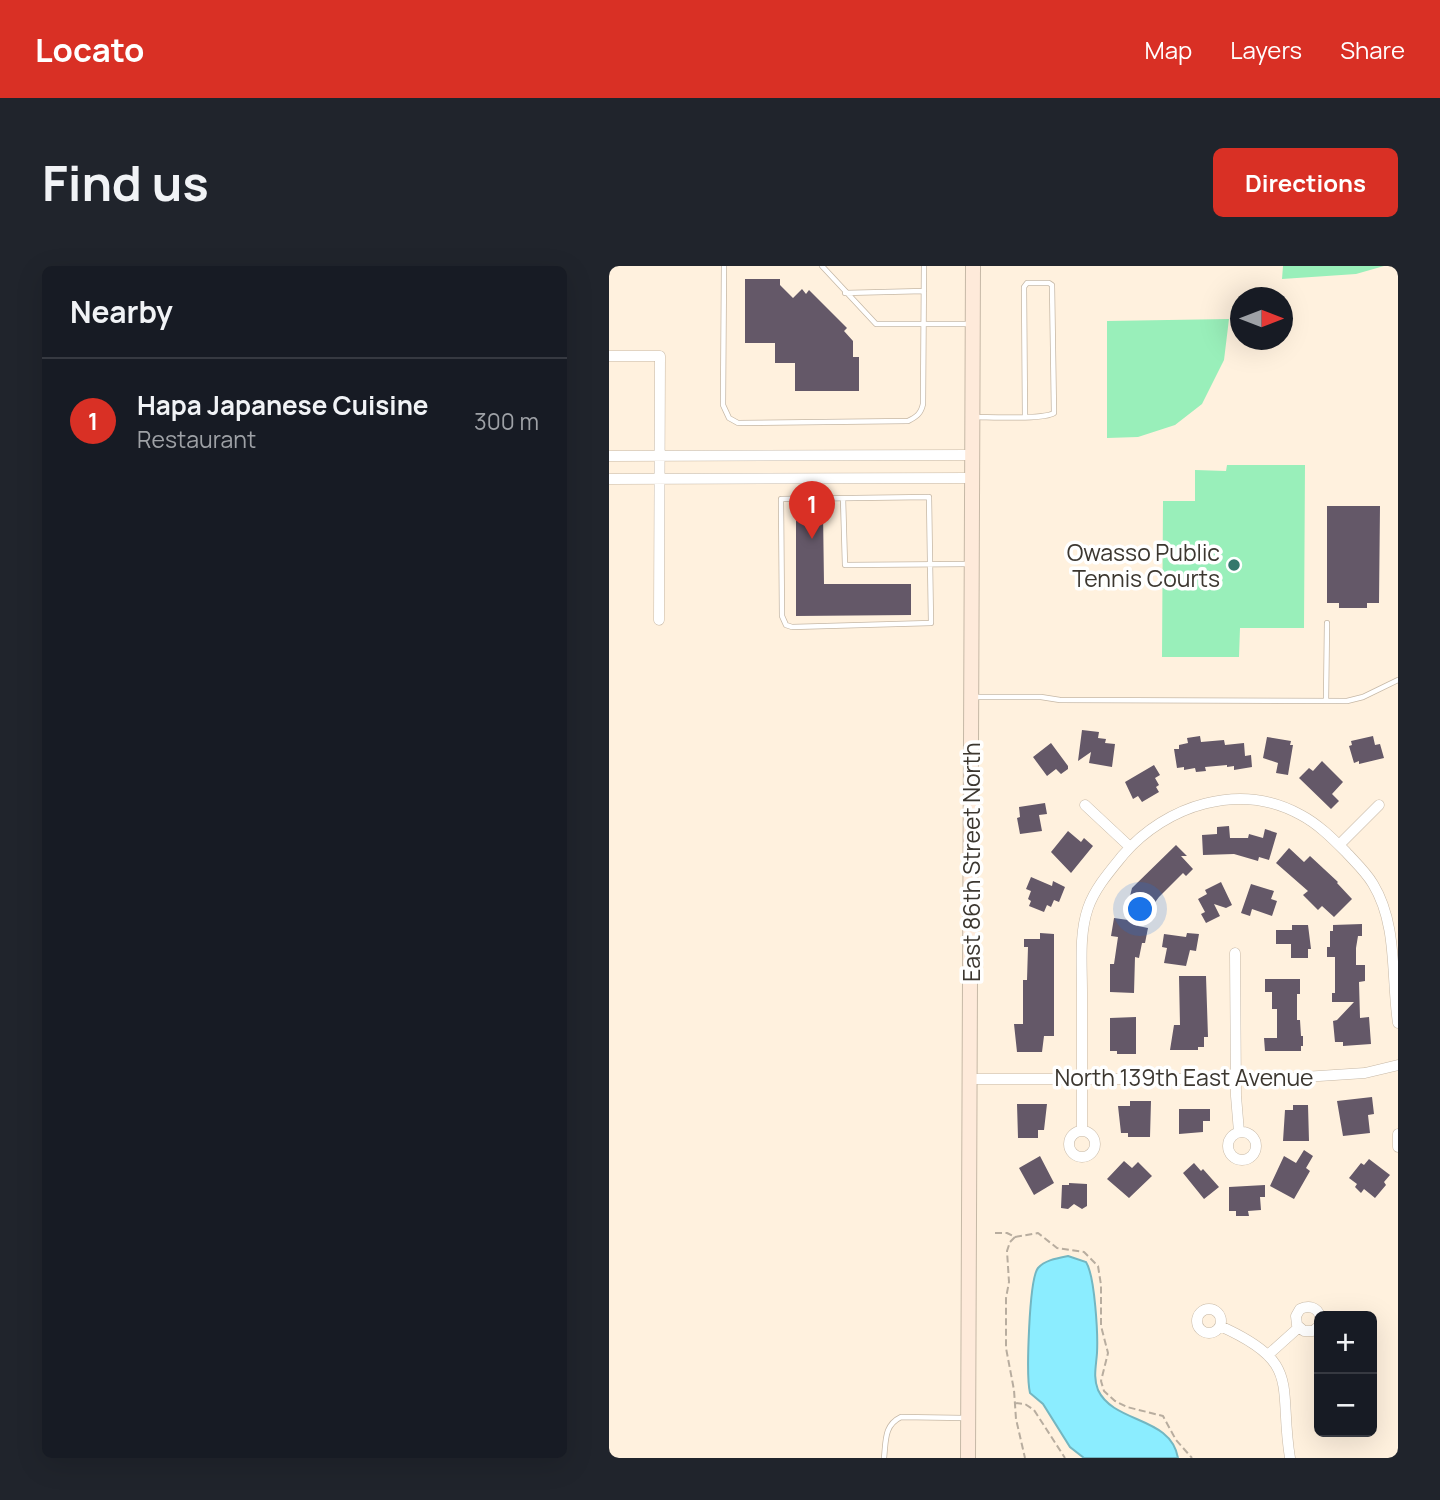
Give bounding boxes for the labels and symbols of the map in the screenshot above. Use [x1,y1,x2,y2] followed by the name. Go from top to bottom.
[1230,287,1293,350] north arrow
[789,481,835,539] pin: 1
[1067,536,1220,594] place label: Owasso Public Tennis Courts
[1226,557,1242,573] marker: Owasso Public Tennis Courts
[955,742,987,982] street label: East 86th Street North
[1123,892,1157,926] your location
[1054,1061,1314,1093] street label: North 139th East Avenue

